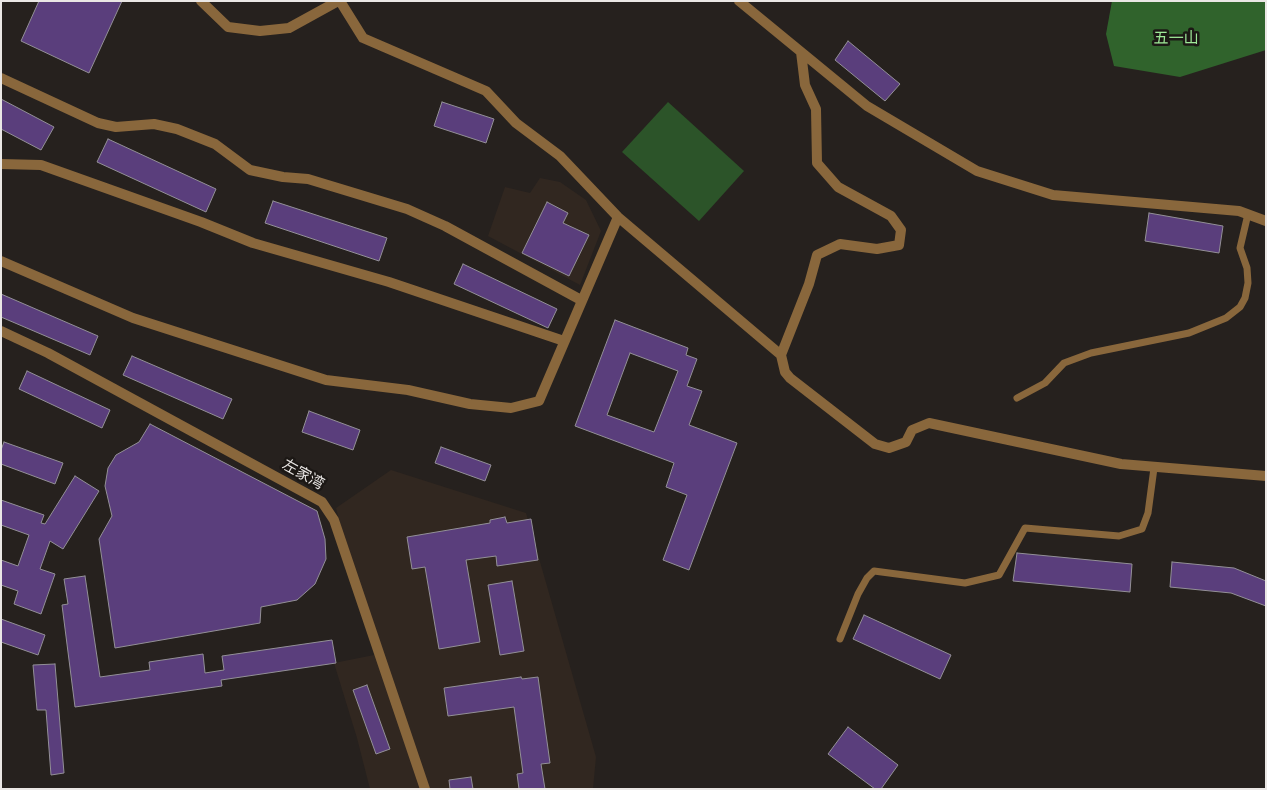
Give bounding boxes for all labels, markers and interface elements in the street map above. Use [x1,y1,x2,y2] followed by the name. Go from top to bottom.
[1154,30,1198,48] park label: 五一山
[279,456,327,494] street label: 左家湾

